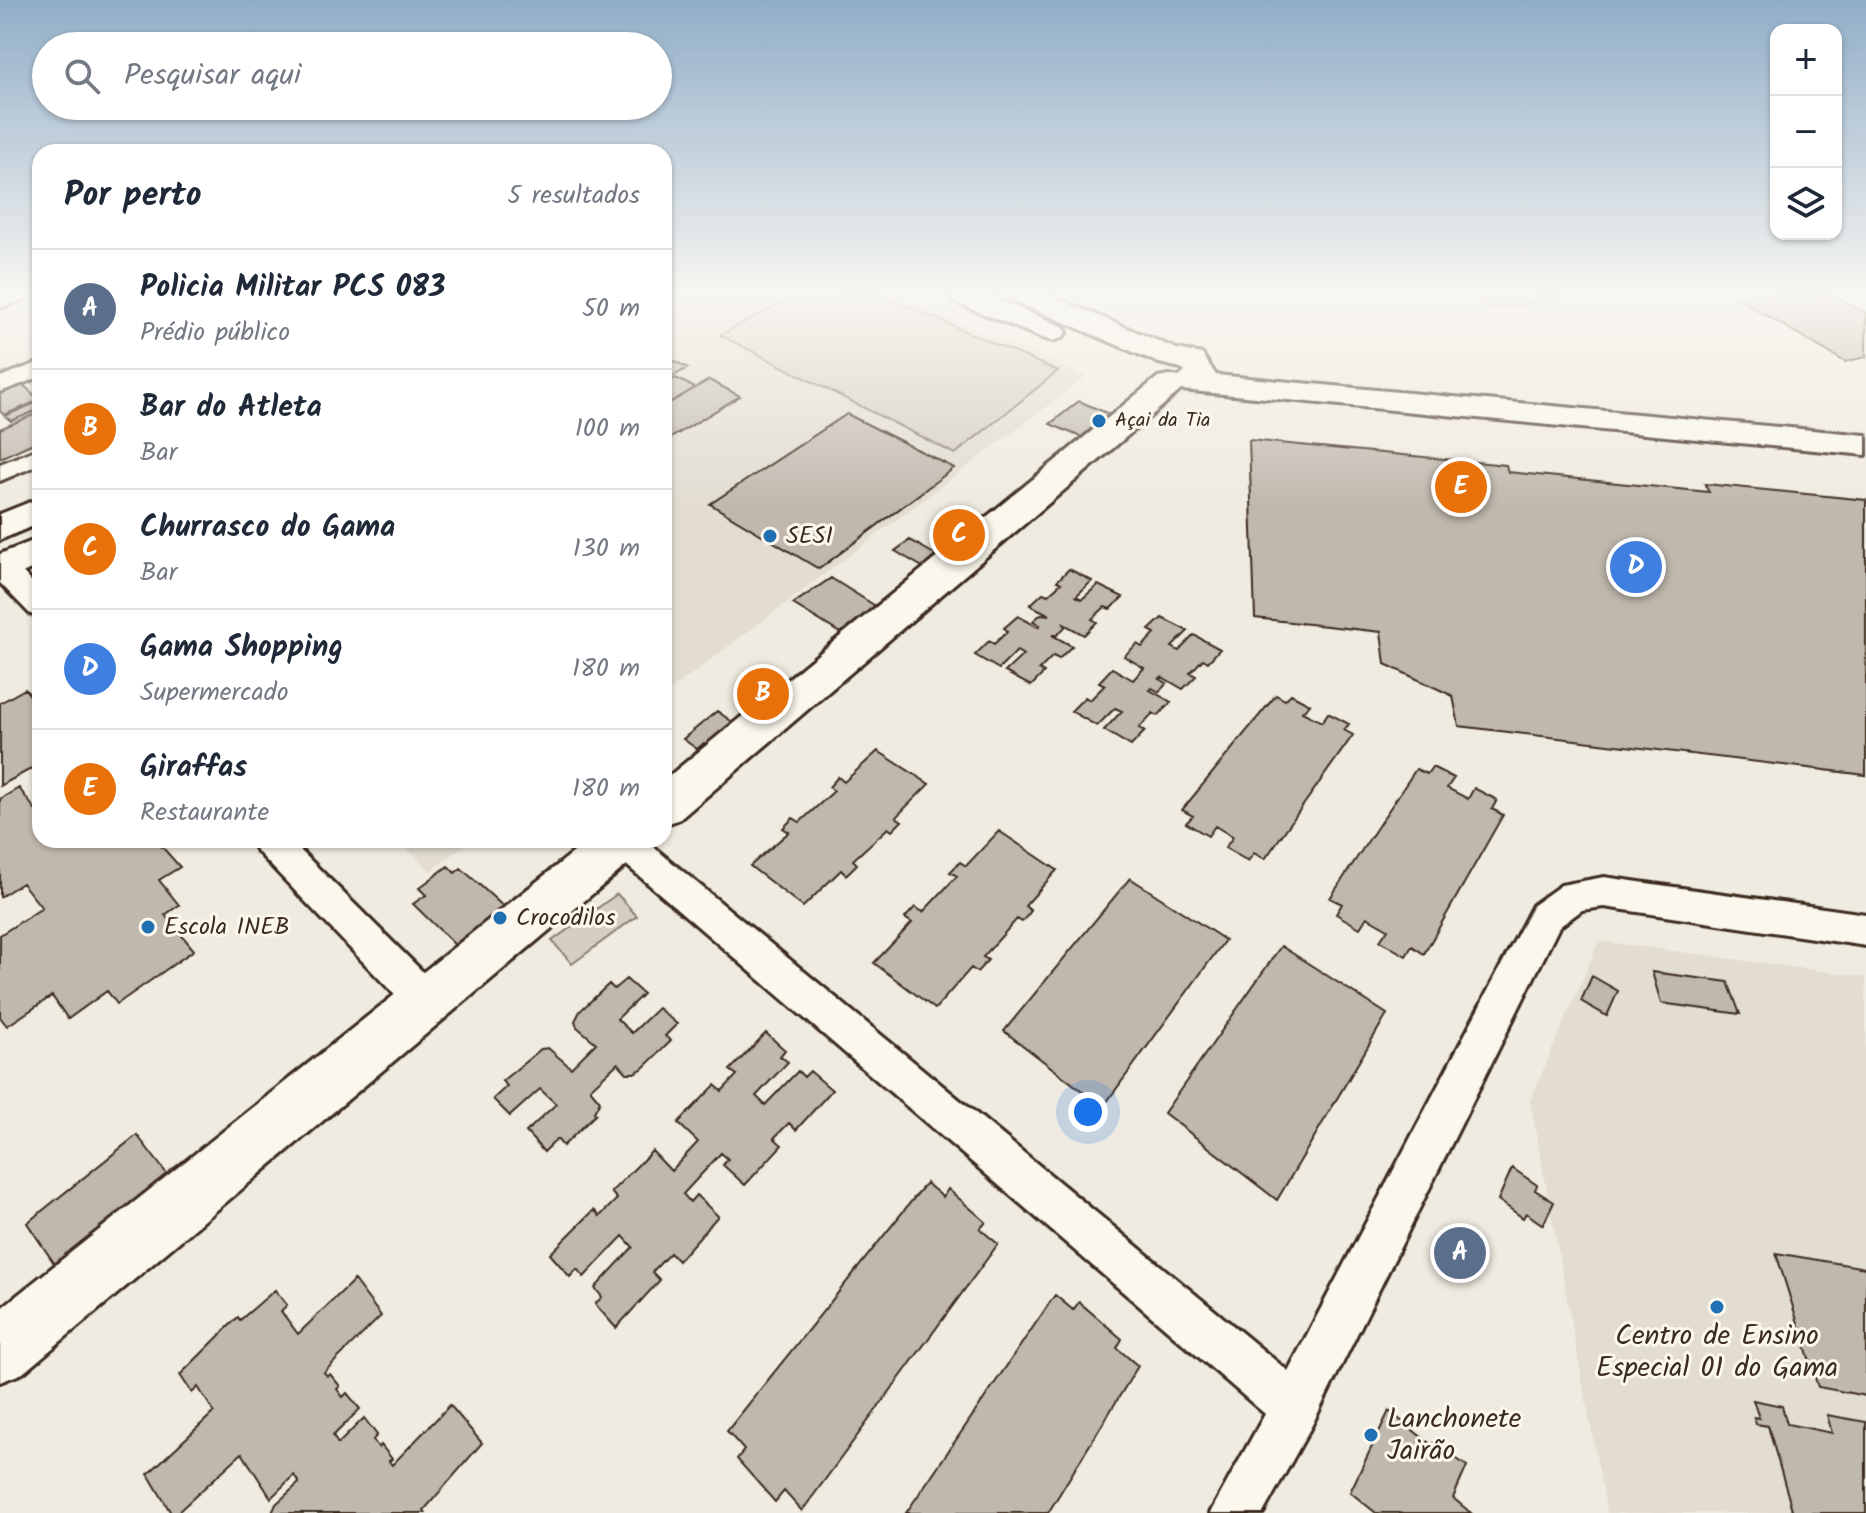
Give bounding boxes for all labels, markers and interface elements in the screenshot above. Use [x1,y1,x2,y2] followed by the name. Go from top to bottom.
[1770,24,1842,240] map controls
[1770,24,1842,96] button: +
[32,32,672,120] search box
[124,52,301,100] text: Pesquisar aqui
[60,54,104,98] icon: search
[1770,96,1842,168] button: −
[1770,168,1842,240] button: layers
[64,169,202,223] text: Por perto
[507,175,640,217] text: 5 resultados
[140,264,445,312] text: Policia Militar PCS 083
[82,288,98,330] text: A
[582,288,640,330] text: 50 m
[140,312,290,354] text: Prédio público
[140,384,322,432] text: Bar do Atleta
[1115,405,1210,437] place label: Açai da Tia
[82,408,98,450] text: B
[575,408,640,450] text: 100 m
[1090,412,1108,430] marker: Açai da Tia
[140,432,177,474] text: Bar
[1435,457,1487,517] pin: E
[140,504,395,552] text: Churrasco do Gama
[933,505,985,565] pin: C
[786,517,833,556] place label: SESI
[761,527,779,545] marker: SESI
[82,528,98,570] text: C
[573,528,640,570] text: 130 m
[1610,537,1662,597] pin: D
[140,552,177,594] text: Bar
[140,624,343,672] text: Gama Shopping
[81,648,99,690] text: D
[572,648,640,690] text: 180 m
[737,664,789,724] pin: B
[140,672,289,714] text: Supermercado
[140,744,247,792] text: Giraffas
[83,768,97,810] text: E
[572,768,640,810] text: 180 m
[140,792,269,834] text: Restaurante
[516,899,615,938] place label: Crocodilos
[164,908,290,947] place label: Escola INEB
[491,909,509,927] marker: Crocodilos
[139,918,157,936] marker: Escola INEB
[1068,1092,1108,1132] your location
[1434,1223,1486,1283] pin: A
[1708,1298,1726,1316] marker: Centro de Ensino Especial 01 do Gama
[1596,1314,1838,1391] place label: Centro de Ensino Especial 01 do Gama
[1387,1397,1522,1474] place label: Lanchonete Jairão
[1362,1426,1380,1444] marker: Lanchonete Jairão

